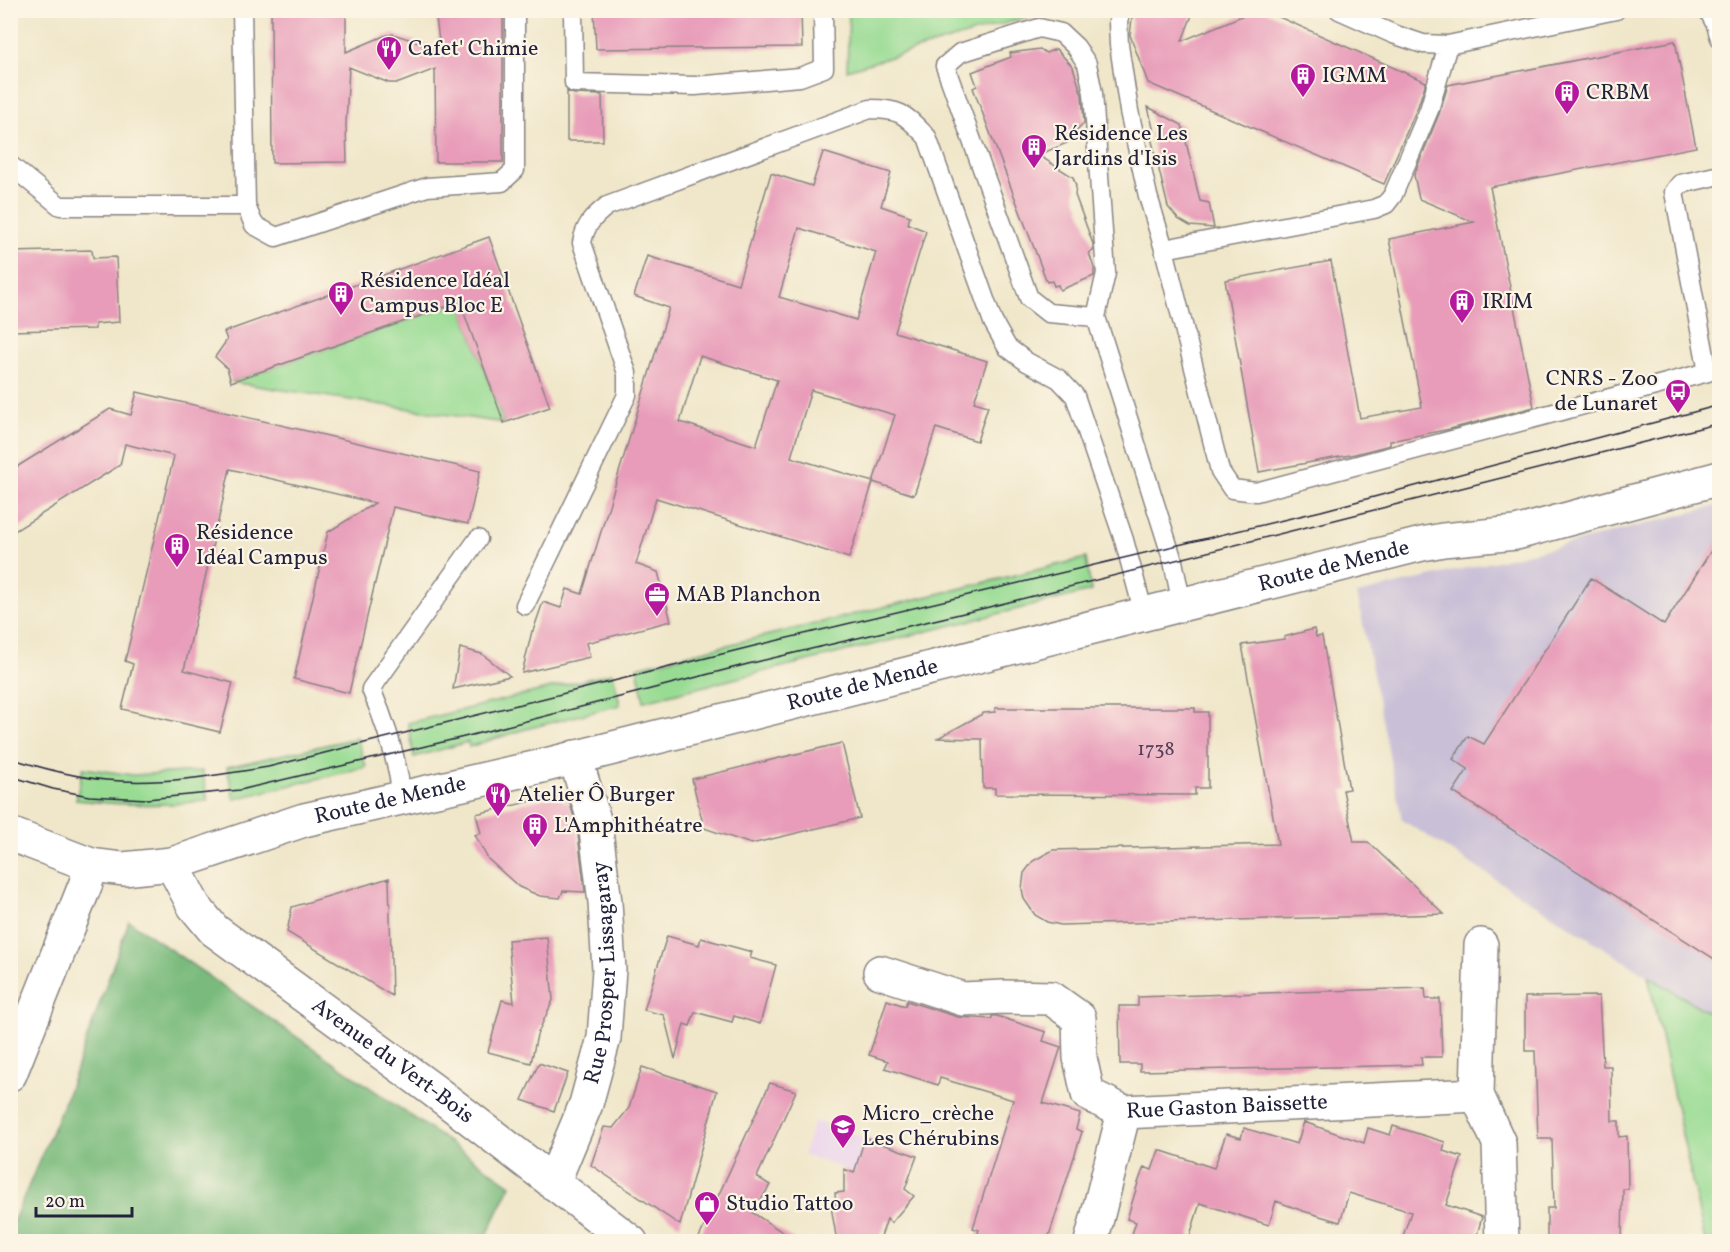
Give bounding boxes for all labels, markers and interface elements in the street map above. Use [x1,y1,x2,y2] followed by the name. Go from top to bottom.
[374,34,404,72] restaurant icon: Cafet' Chimie
[408,34,538,65] place label: Cafet' Chimie
[1288,61,1318,99] building icon: IGMM
[1322,61,1387,92] place label: IGMM
[1552,78,1582,116] building icon: CRBM
[1586,78,1649,109] place label: CRBM
[1054,119,1188,175] place label: Résidence Les Jardins d'Isis
[1019,132,1049,170] building icon: Résidence Les Jardins d'Isis
[360,266,510,322] place label: Résidence Idéal Campus Bloc E
[326,279,356,317] building icon: Résidence Idéal Campus Bloc E
[1447,287,1477,325] building icon: IRIM
[1482,287,1533,318] place label: IRIM
[1546,364,1658,420] place label: CNRS - Zoo de Lunaret
[1663,377,1693,415] bus stop icon: CNRS - Zoo de Lunaret
[196,518,328,574] place label: Résidence Idéal Campus
[162,531,192,569] building icon: Résidence Idéal Campus
[1255,532,1413,600] street label: Route de Mende
[642,580,672,618] office icon: MAB Planchon
[676,580,821,611] place label: MAB Planchon
[784,651,941,719] street label: Route de Mende
[1137,736,1175,764] house number: 1738
[311,768,469,833] street label: Route de Mende
[483,780,513,818] restaurant icon: Atelier Ô Burger
[518,780,675,811] place label: Atelier Ô Burger
[520,811,550,849] building icon: L'Amphithéatre
[554,811,703,842] place label: L'Amphithéatre
[577,859,625,1088] street label: Rue Prosper Lissagaray
[305,991,480,1131] street label: Avenue du Vert-Bois
[1126,1087,1328,1127] street label: Rue Gaston Baissette
[862,1099,999,1155] place label: Micro_crèche Les Chérubins
[828,1112,858,1150] school or university icon: Micro_crèche Les Chérubins
[36,1180,132,1218] scale bar
[692,1189,722,1227] shop icon: Studio Tattoo
[726,1189,853,1220] place label: Studio Tattoo
[45,1190,85,1215] text: 20 m

